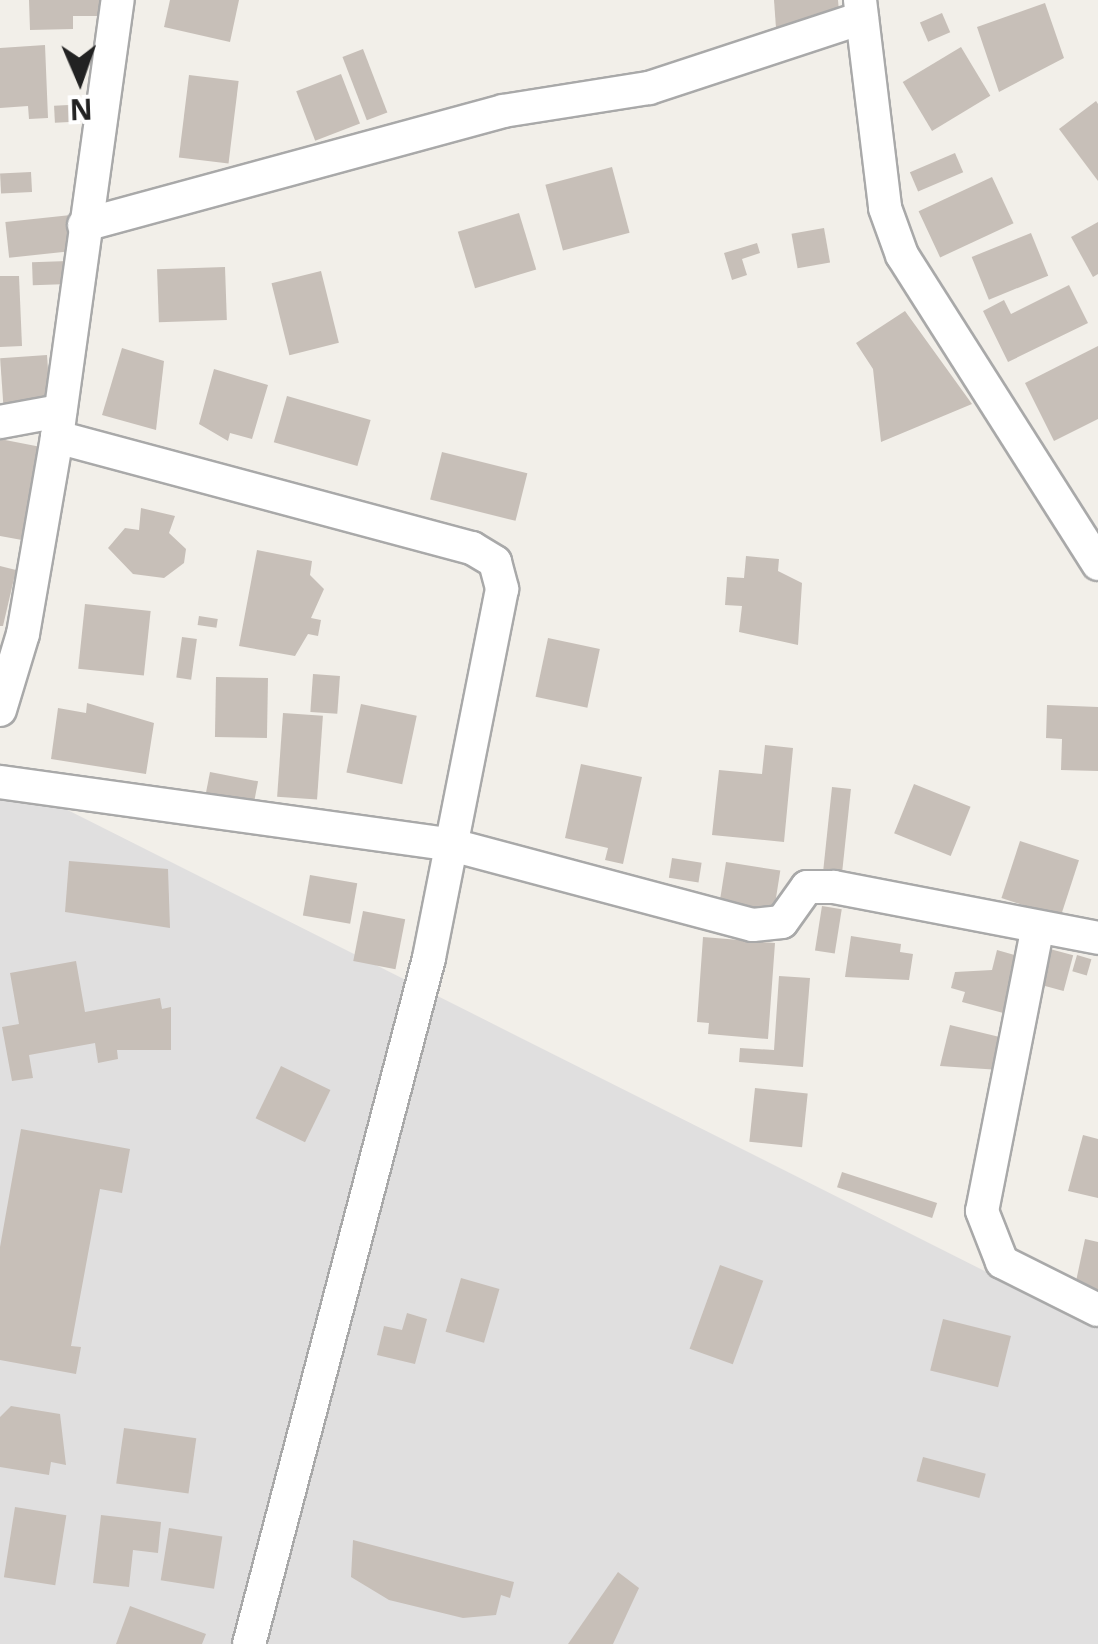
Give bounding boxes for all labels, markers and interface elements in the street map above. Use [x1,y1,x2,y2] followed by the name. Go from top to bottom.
[30,30,130,130] north arrow
[69,91,93,129] text: N

